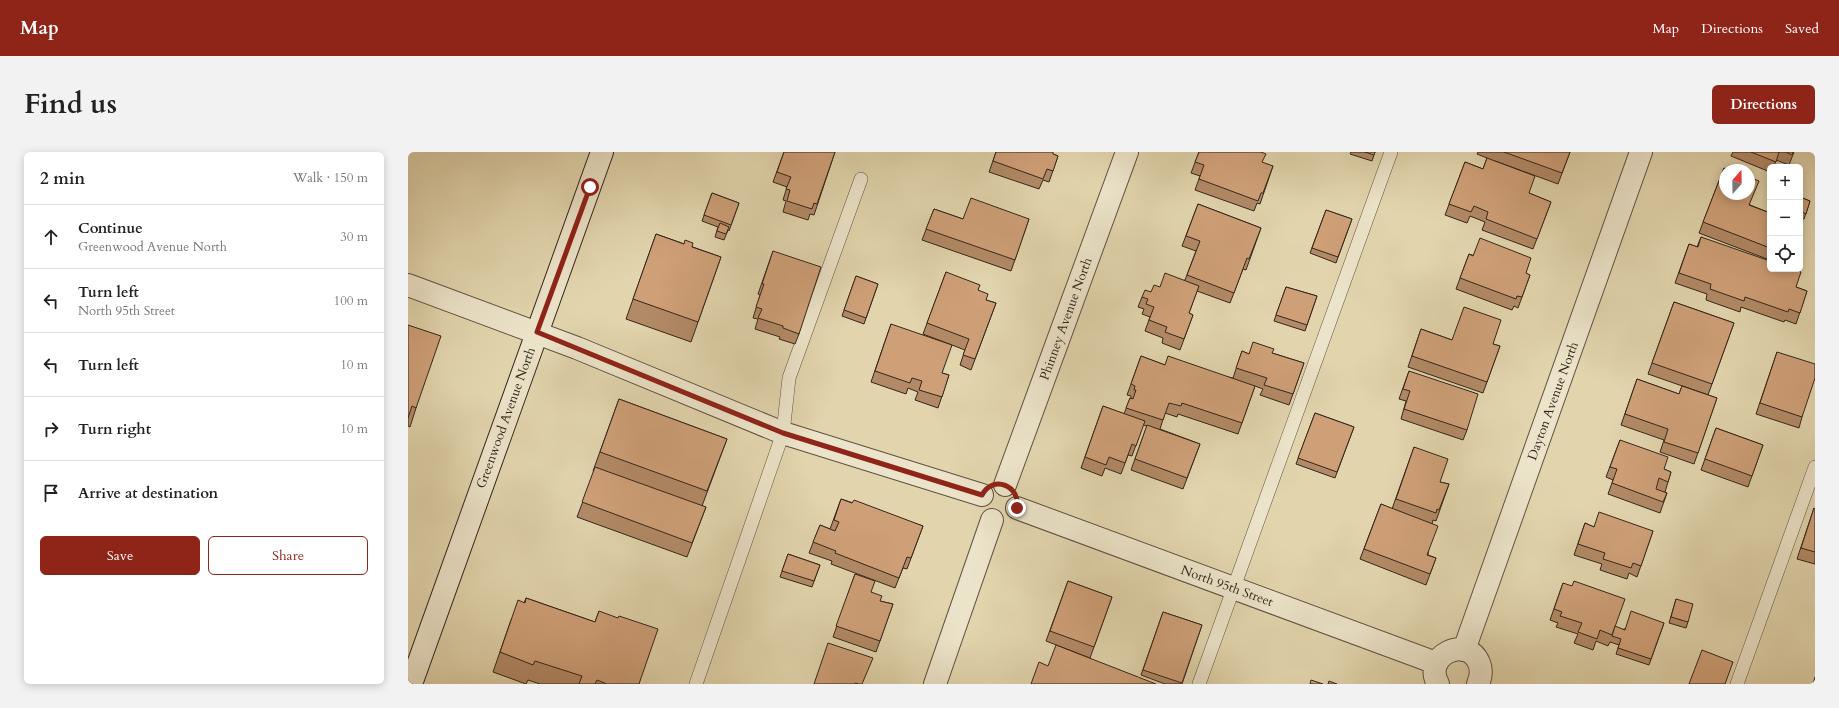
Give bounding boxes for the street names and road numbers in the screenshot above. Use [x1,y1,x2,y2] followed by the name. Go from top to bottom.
[1035,255,1097,383] street label: Phinney Avenue North
[1523,339,1583,463] street label: Dayton Avenue North
[472,345,540,491] street label: Greenwood Avenue North
[1178,561,1276,611] street label: North 95th Street

